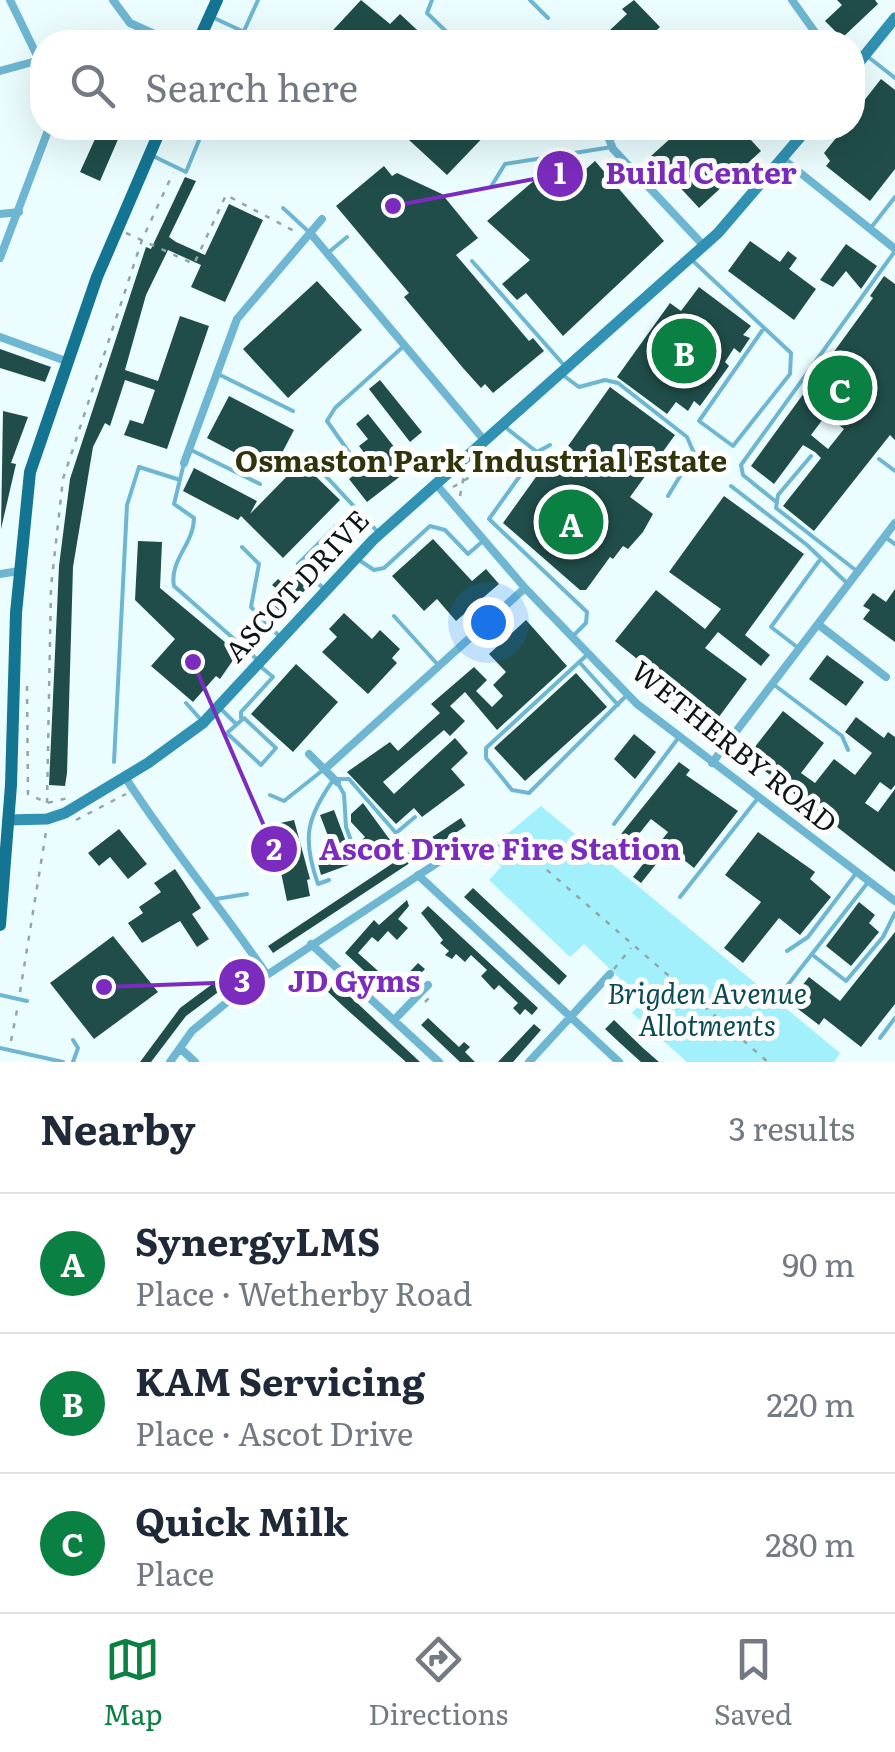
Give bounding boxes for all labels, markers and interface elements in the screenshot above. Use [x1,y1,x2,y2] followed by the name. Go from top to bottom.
[30,30,865,140] search box
[145,57,358,114] text: Search here
[65,58,120,113] icon: search
[535,144,817,204] callout: Build Center
[554,149,566,193] text: 1
[605,149,797,193] text: Build Center
[652,314,716,388] pin: B
[808,350,872,426] pin: C
[235,437,727,481] district label: Osmaston Park Industrial Estate
[538,484,604,560] pin: A
[214,499,377,670] street label: ASCOT DRIVE
[463,597,514,648] your location
[623,649,847,842] street label: WETHERBY ROAD
[249,819,701,879] callout: Ascot Drive Fire Station
[266,825,282,869] text: 2
[319,825,681,869] text: Ascot Drive Fire Station
[217,952,440,1012] callout: JD Gyms
[234,957,250,1001] text: 3
[288,957,420,1001] text: JD Gyms
[607,971,807,1045] park label: Brigden Avenue Allotments
[40,1096,196,1158] text: Nearby
[729,1103,855,1151] text: 3 results
[135,1211,380,1268] text: SynergyLMS
[60,1239,85,1287] text: A
[782,1239,855,1287] text: 90 m
[135,1268,472,1316] text: Place · Wetherby Road
[135,1351,425,1408] text: KAM Servicing
[61,1379,84,1427] text: B
[767,1379,855,1427] text: 220 m
[135,1408,413,1456] text: Place · Ascot Drive
[135,1491,348,1548] text: Quick Milk
[61,1519,84,1567] text: C
[765,1519,855,1567] text: 280 m
[135,1548,214,1596] text: Place
[103,1632,163,1734] tab: Map
[368,1632,508,1734] tab: Directions
[714,1632,792,1734] tab: Saved

